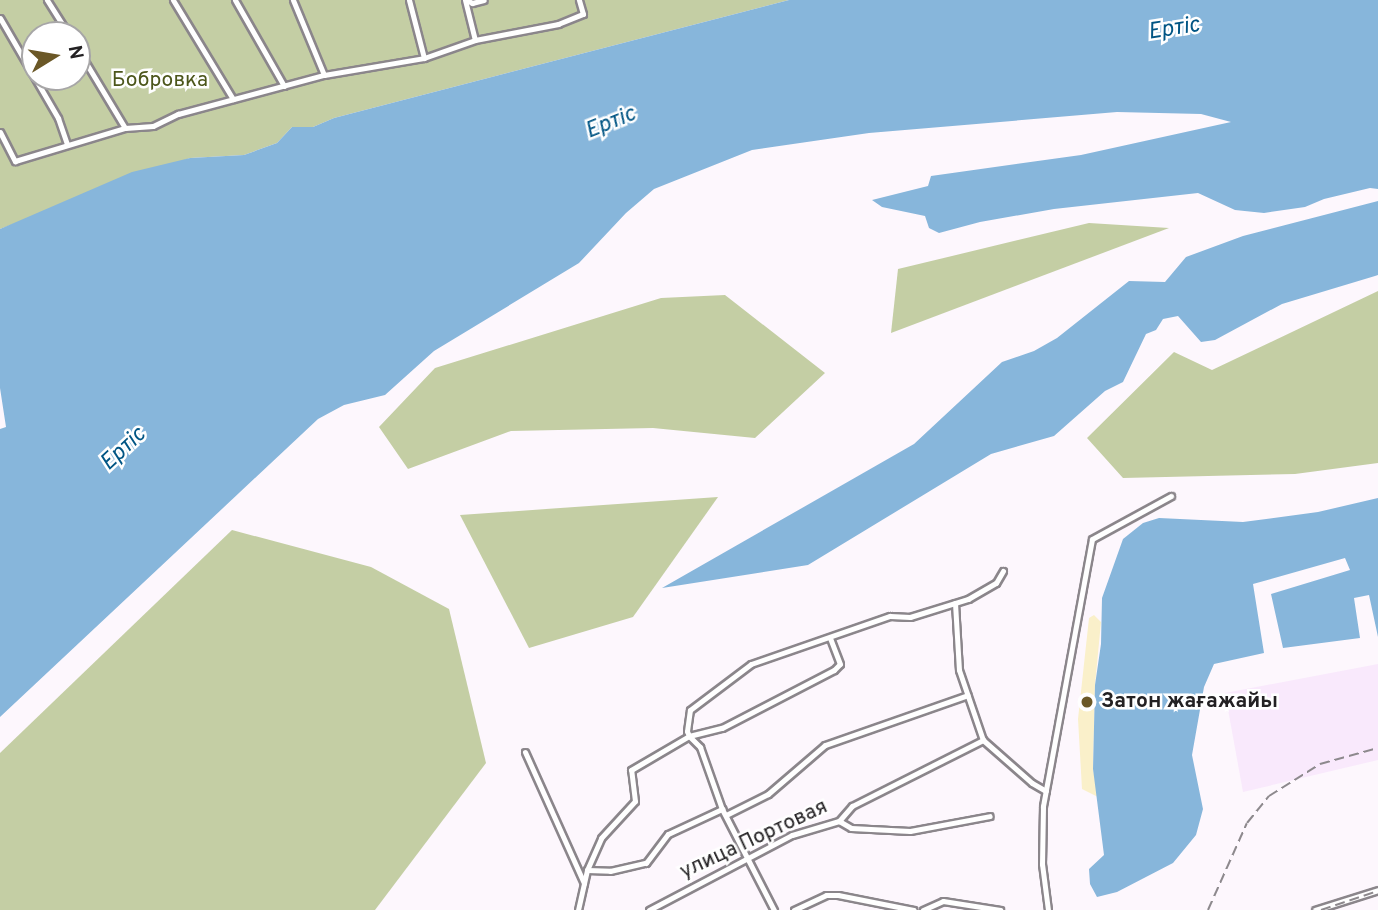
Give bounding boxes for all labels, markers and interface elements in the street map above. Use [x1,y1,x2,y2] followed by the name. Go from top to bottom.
[1146,12,1202,48] water label: Ертіс
[21,21,91,91] north arrow
[62,43,88,61] text: N
[112,68,208,94] park label: Бобровка
[582,101,640,147] water label: Ертіс
[96,422,152,478] water label: Ертіс
[1101,689,1278,715] place label: Затон жағажайы
[1079,694,1095,710] marker: Затон жағажайы
[676,795,832,885] street label: улица Портовая

